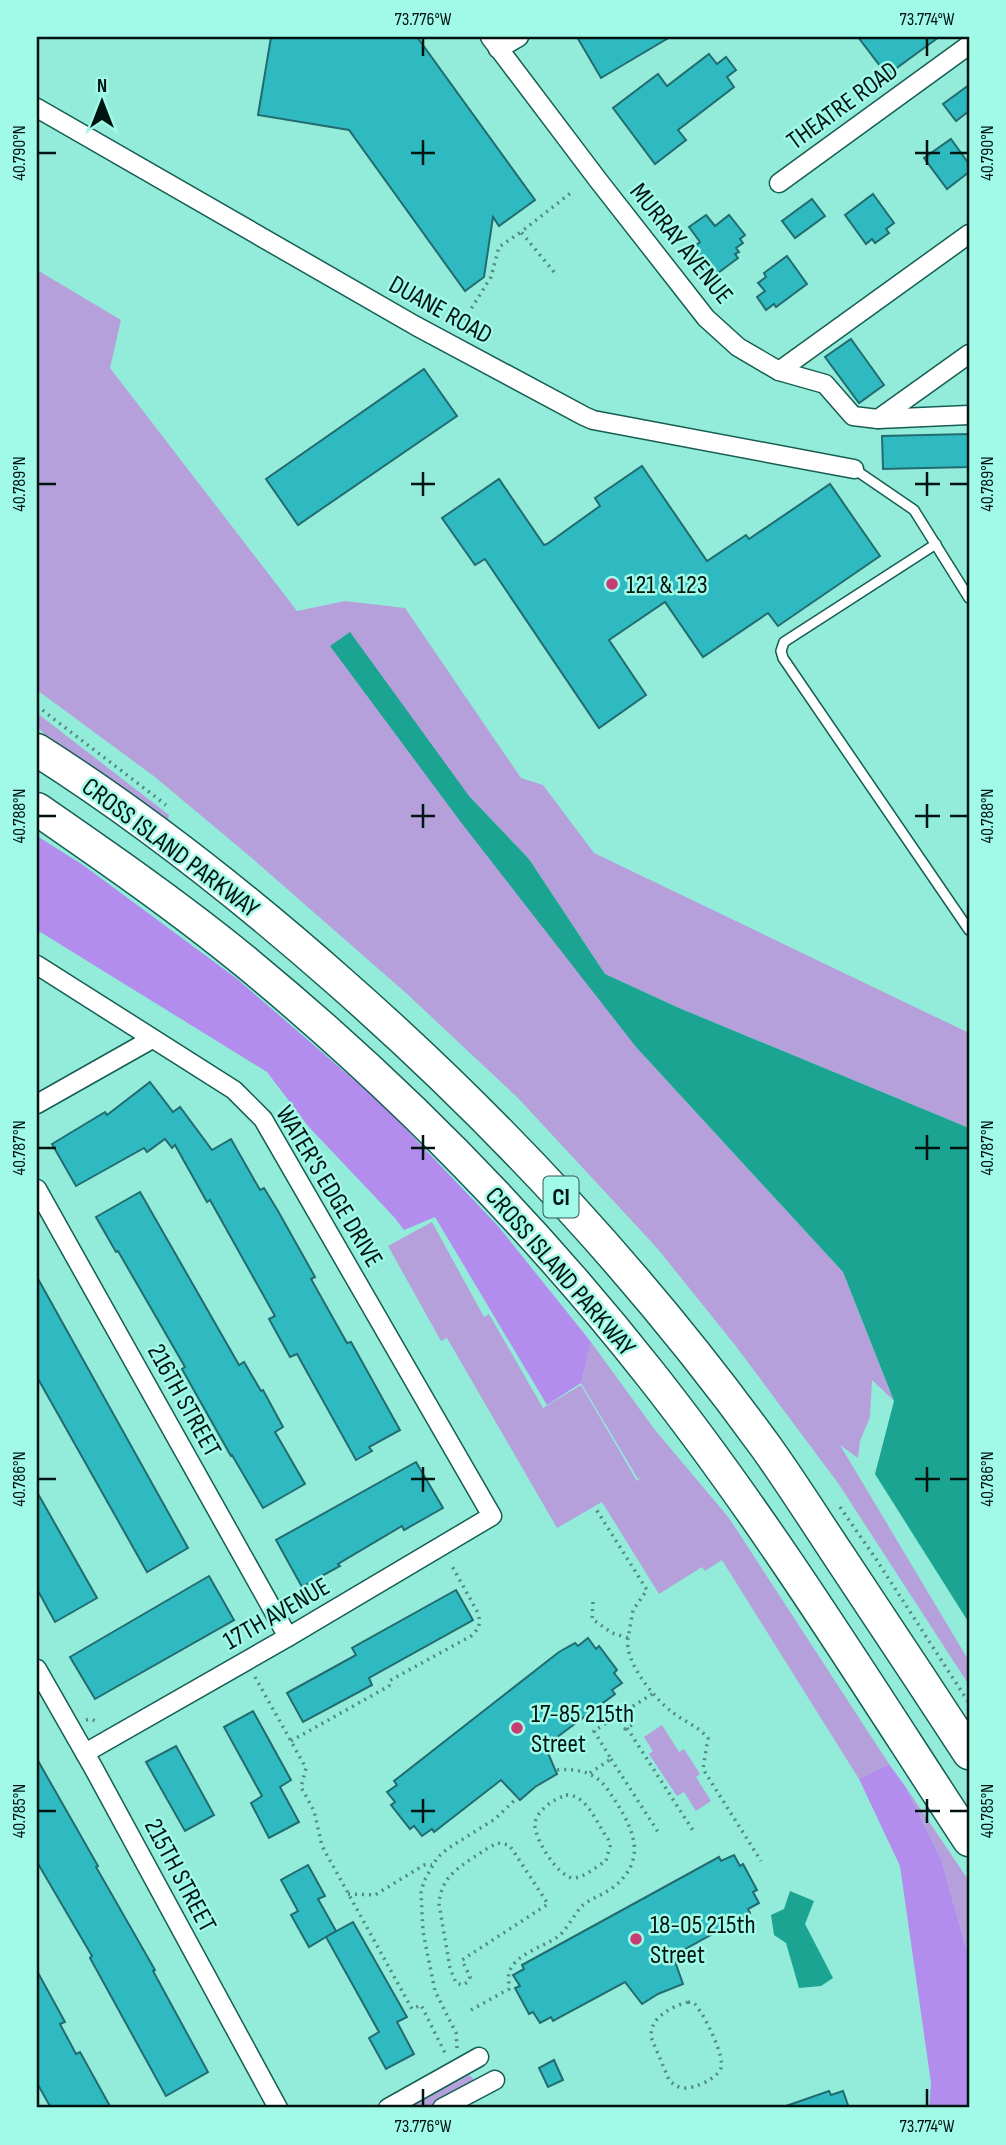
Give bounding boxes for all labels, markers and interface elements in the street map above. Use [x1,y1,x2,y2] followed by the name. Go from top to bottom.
[395,9,452,30] text: 73.776°W
[899,9,955,30] text: 73.774°W
[781,55,905,157] street label: THEATRE ROAD
[66,66,136,136] north arrow
[97,75,107,98] text: N
[9,125,30,181] text: 40.790°N
[977,125,998,181] text: 40.790°N
[623,177,739,311] street label: MURRAY AVENUE
[383,269,497,351] street label: DUANE ROAD
[9,456,30,512] text: 40.789°N
[977,456,998,512] text: 40.789°N
[626,570,708,601] place label: 121 & 123
[604,576,620,592] marker: 121 & 123
[76,772,265,925] street label: CROSS ISLAND PARKWAY
[9,788,30,844] text: 40.788°N
[977,788,998,844] text: 40.788°N
[268,1100,389,1273] street label: WATER'S EDGE DRIVE
[9,1120,30,1176] text: 40.787°N
[977,1120,998,1176] text: 40.787°N
[544,1176,578,1218] road number: CI
[478,1181,642,1363] street label: CROSS ISLAND PARKWAY
[140,1339,227,1463] street label: 216TH STREET
[9,1451,30,1507] text: 40.786°N
[977,1451,998,1507] text: 40.786°N
[218,1571,335,1657] street label: 17TH AVENUE
[531,1699,634,1760] place label: 17-85 215th Street
[509,1720,525,1736] marker: 17-85 215th Street
[9,1784,30,1838] text: 40.785°N
[977,1784,998,1838] text: 40.785°N
[137,1814,222,1938] street label: 215TH STREET
[650,1910,756,1971] place label: 18-05 215th Street
[628,1931,644,1947] marker: 18-05 215th Street
[395,2116,452,2137] text: 73.776°W
[899,2116,955,2137] text: 73.774°W

